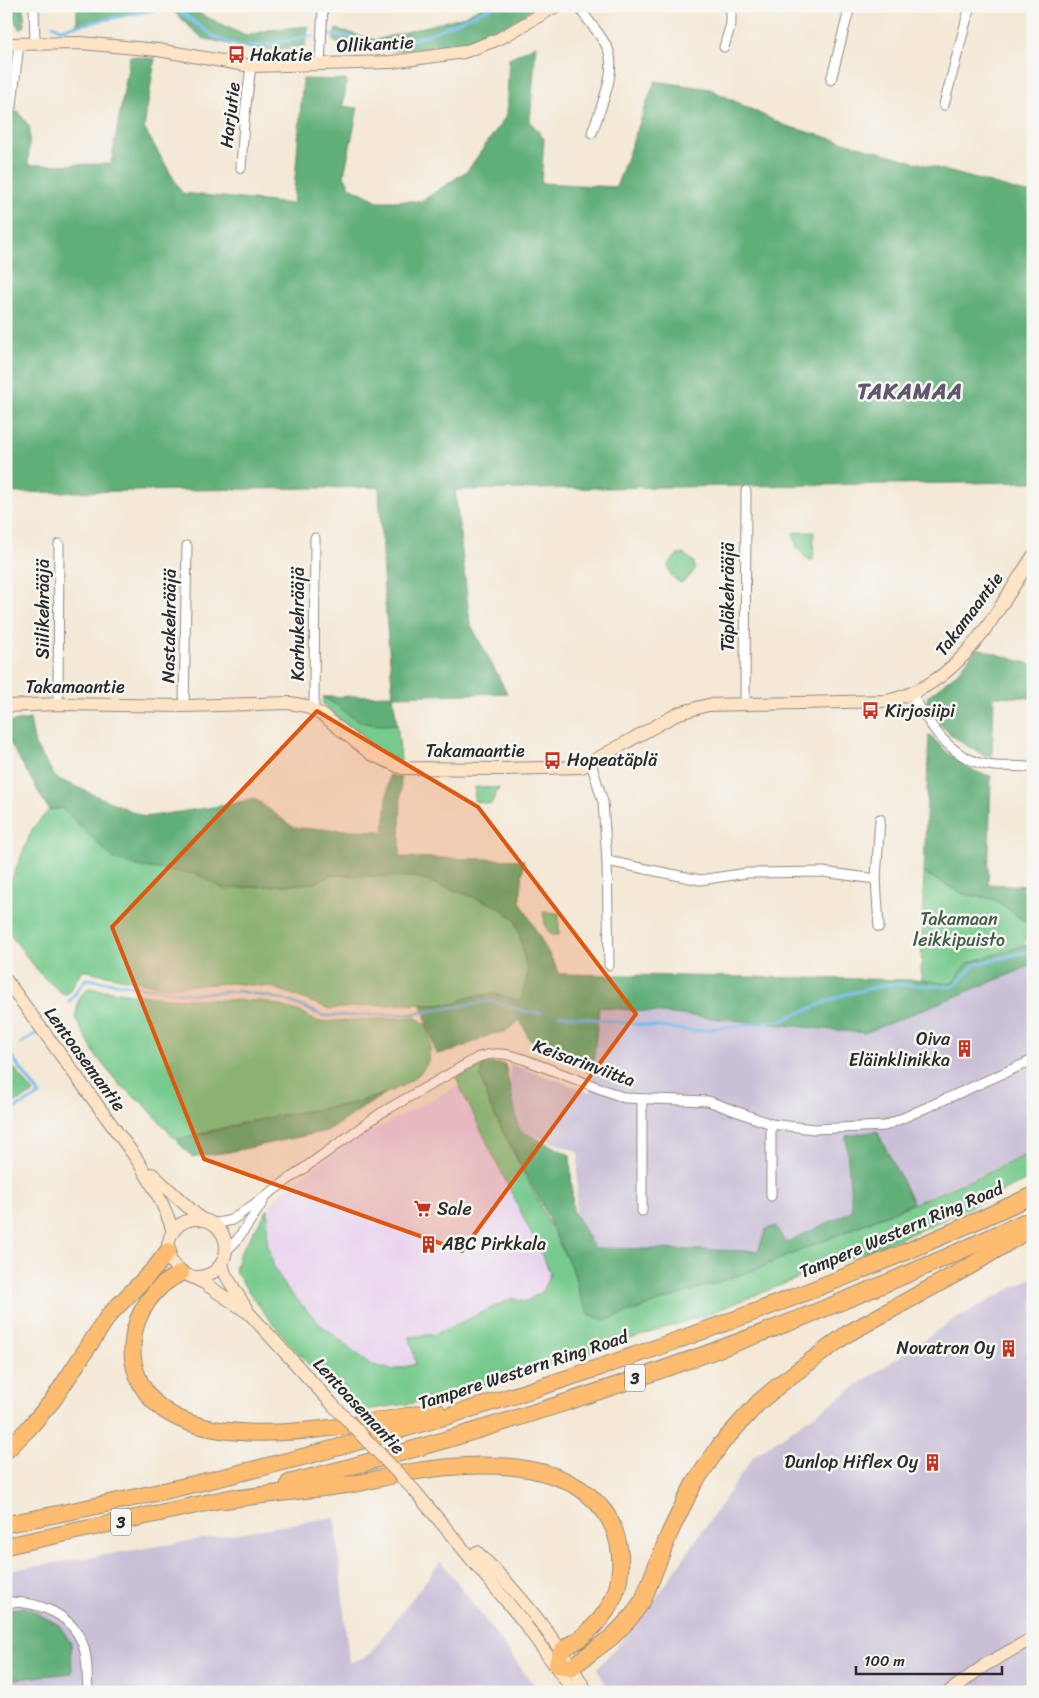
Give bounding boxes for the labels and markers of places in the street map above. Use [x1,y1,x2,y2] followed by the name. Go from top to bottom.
[250,39,312,71] place label: Hakatie
[226,45,246,65] bus stop icon: Hakatie
[885,695,956,727] place label: Kirjosiipi
[861,701,881,721] bus stop icon: Kirjosiipi
[567,744,658,776] place label: Hopeatäplä
[543,750,563,770] bus stop icon: Hopeatäplä
[849,1023,951,1076] place label: Oiva Eläinklinikka
[954,1039,974,1059] building icon: Oiva Eläinklinikka
[437,1193,472,1225] place label: Sale
[413,1199,433,1219] supermarket icon: Sale
[441,1228,546,1260] place label: ABC Pirkkala
[418,1234,438,1254] building icon: ABC Pirkkala
[896,1332,996,1364] place label: Novatron Oy
[999,1338,1019,1358] building icon: Novatron Oy
[784,1446,919,1478] place label: Dunlop Hiflex Oy
[922,1452,942,1472] building icon: Dunlop Hiflex Oy

